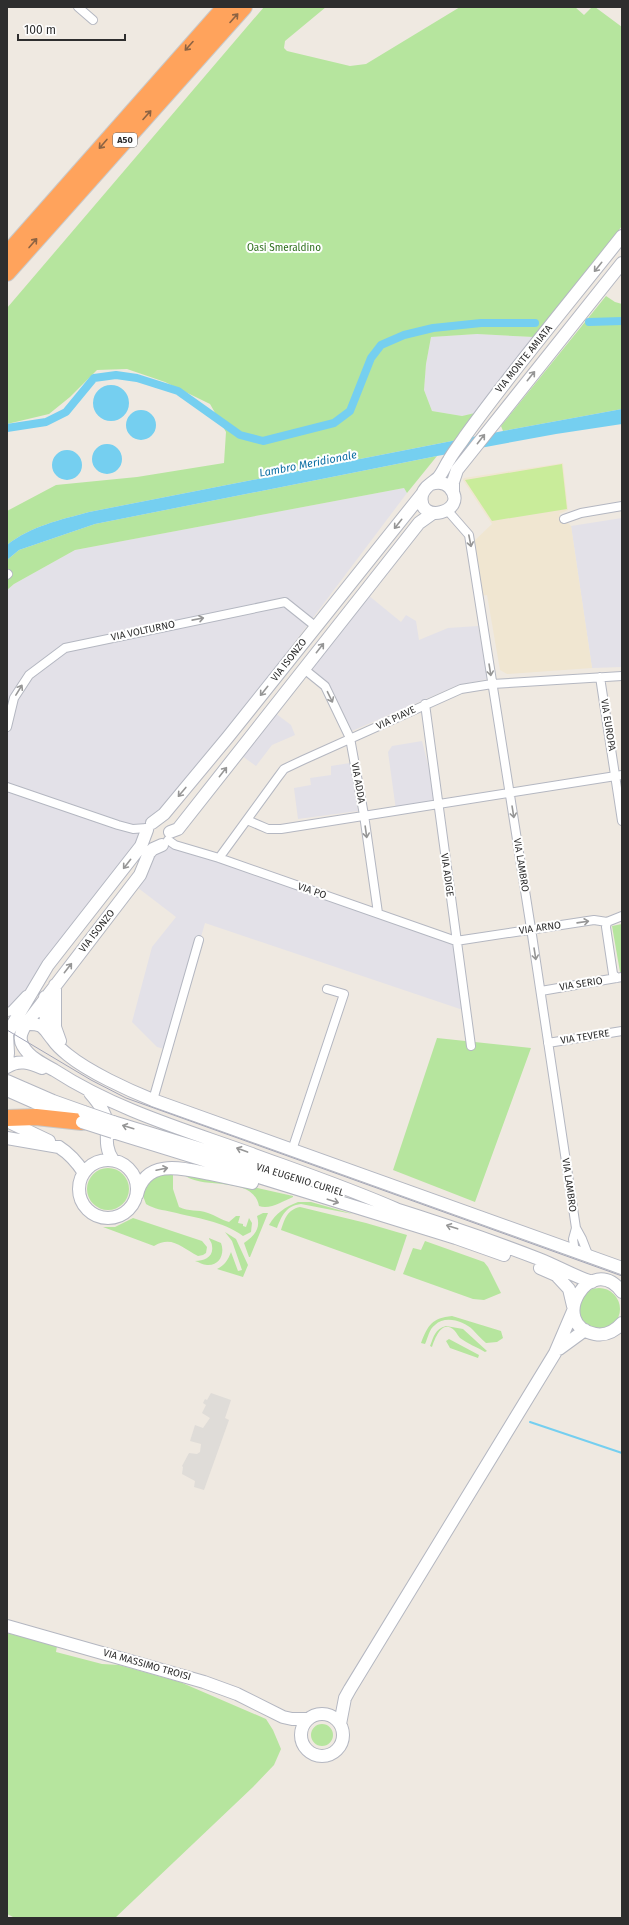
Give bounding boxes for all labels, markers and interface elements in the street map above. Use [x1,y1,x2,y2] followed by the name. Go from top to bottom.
[229,13,238,23] one-way arrow
[18,16,125,42] scale bar
[24,23,56,37] text: 100 m
[185,41,194,51] one-way arrow
[142,110,152,120] one-way arrow
[113,133,137,147] road number: A50
[99,139,108,149] one-way arrow
[28,238,37,249] one-way arrow
[247,242,321,254] park label: Oasi Smeraldino
[593,261,602,272] one-way arrow
[493,323,555,395] street label: VIA MONTE AMIATA
[526,371,535,381] one-way arrow
[476,434,485,445] one-way arrow
[258,448,358,480] water label: Lambro Meridionale
[393,519,402,530] one-way arrow
[466,534,474,547] one-way arrow
[191,615,204,623] one-way arrow
[110,618,176,644] street label: VIA VOLTURNO
[269,636,309,684] street label: VIA ISONZO
[315,642,324,653] one-way arrow
[486,663,494,676] one-way arrow
[15,685,23,696] one-way arrow
[259,686,268,697] one-way arrow
[327,690,334,702] one-way arrow
[598,698,618,752] street label: VIA EUROPA
[374,704,418,732] street label: VIA PIAVE
[349,762,368,805] street label: VIA ADDA
[218,767,227,778] one-way arrow
[177,787,186,798] one-way arrow
[509,805,517,818] one-way arrow
[362,825,370,838] one-way arrow
[511,837,531,893] street label: VIA LAMBRO
[438,853,456,897] street label: VIA ADIGE
[123,858,132,869] one-way arrow
[296,881,328,902] street label: VIA PO
[77,907,117,955] street label: VIA ISONZO
[576,918,589,926] one-way arrow
[518,919,562,937] street label: VIA ARNO
[531,947,539,960] one-way arrow
[63,963,72,974] one-way arrow
[559,975,604,993] street label: VIA SERIO
[560,1027,610,1047] street label: VIA TEVERE
[123,1122,135,1130] one-way arrow
[236,1146,248,1154] one-way arrow
[559,1157,579,1213] street label: VIA LAMBRO
[255,1161,345,1199] street label: VIA EUGENIO CURIEL
[155,1165,168,1173] one-way arrow
[327,1198,340,1205] one-way arrow
[446,1223,458,1231] one-way arrow
[102,1647,192,1683] street label: VIA MASSIMO TROISI

